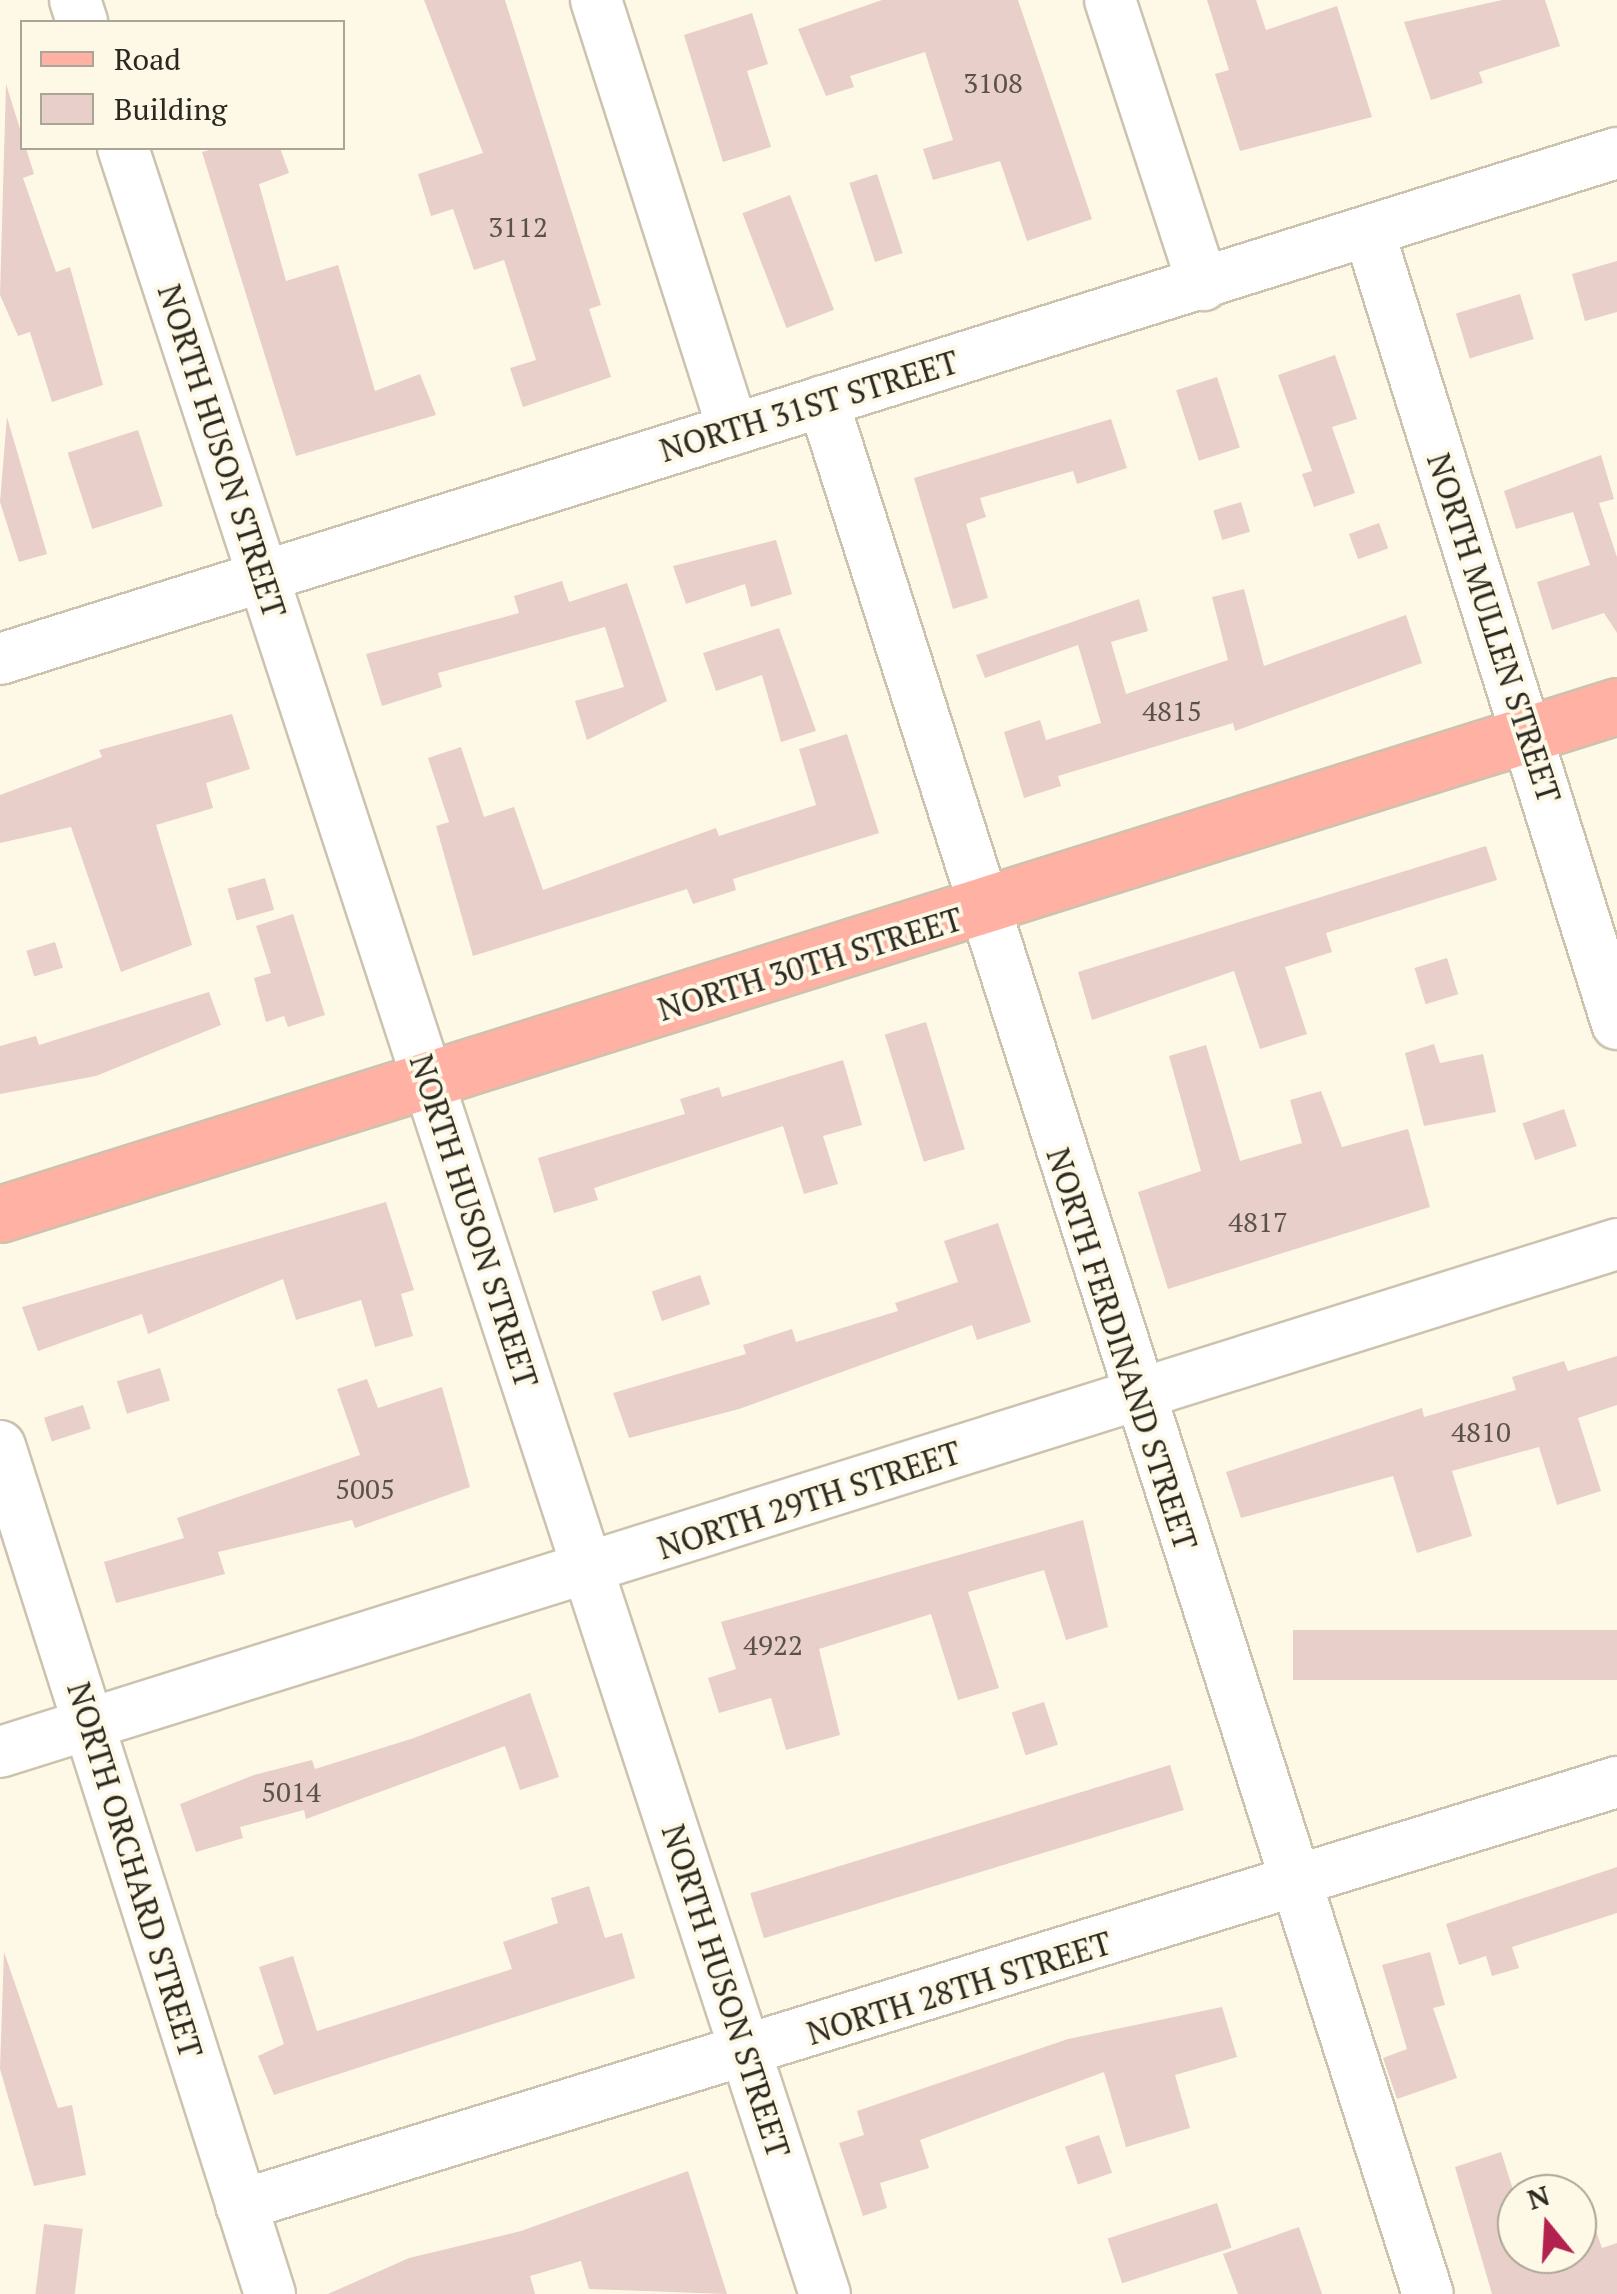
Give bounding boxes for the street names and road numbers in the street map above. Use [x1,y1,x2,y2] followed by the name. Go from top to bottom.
[150,280,294,622] street label: NORTH HUSON STREET
[655,342,963,470] street label: NORTH 31ST STREET
[1419,448,1569,808] street label: NORTH MULLEN STREET
[653,899,967,1029] street label: NORTH 30TH STREET
[402,1050,546,1392] street label: NORTH HUSON STREET
[1039,1143,1205,1555] street label: NORTH FERDINAND STREET
[653,1433,965,1567] street label: NORTH 29TH STREET
[60,1678,210,2062] street label: NORTH ORCHARD STREET
[654,1820,798,2162] street label: NORTH HUSON STREET
[802,1923,1116,2053] street label: NORTH 28TH STREET

